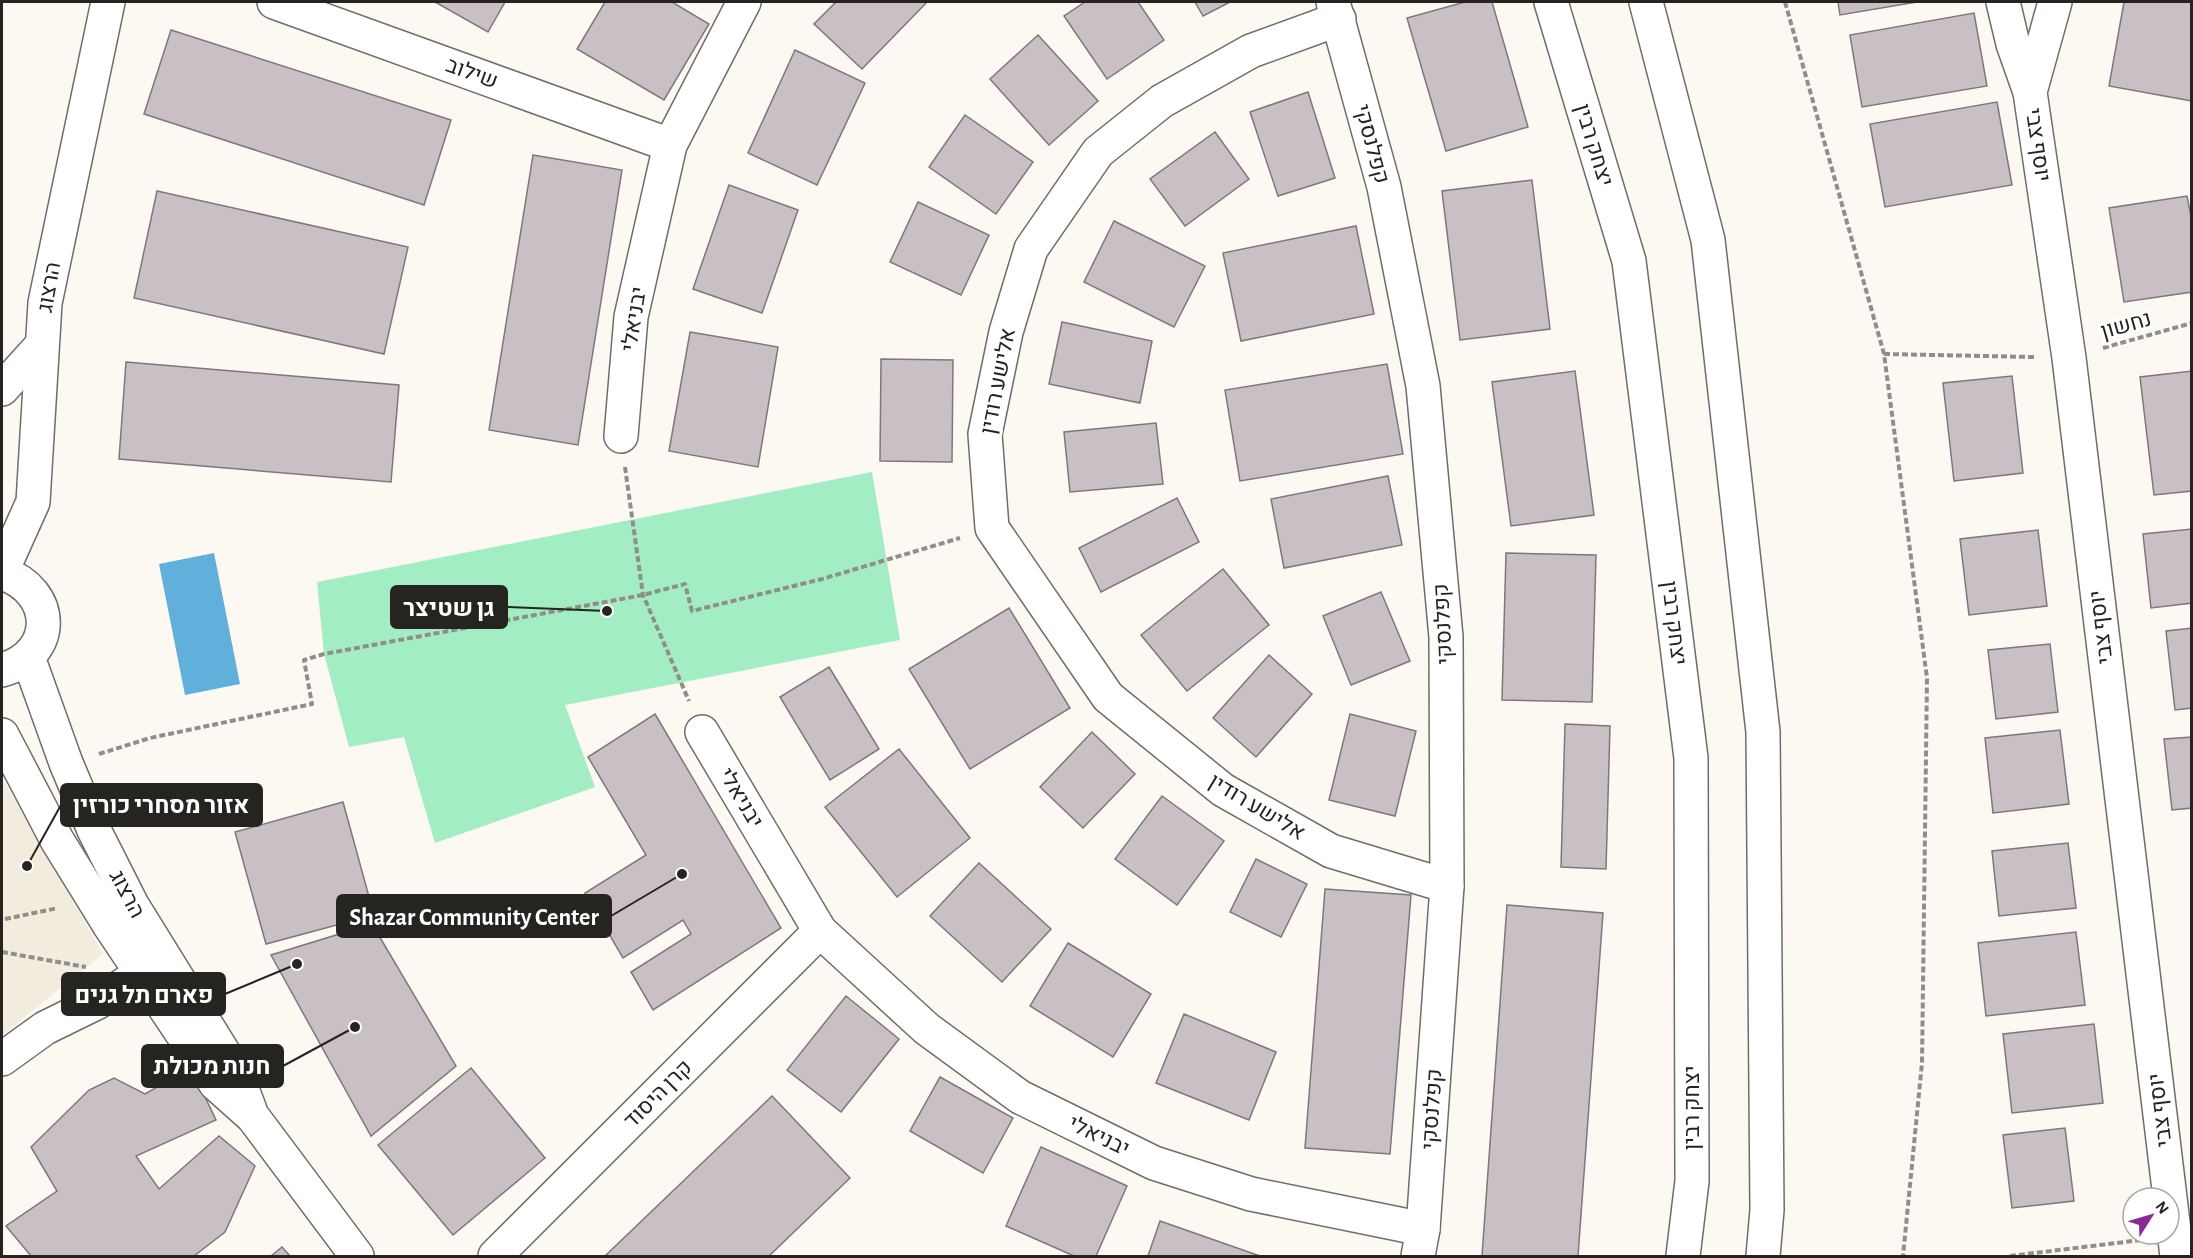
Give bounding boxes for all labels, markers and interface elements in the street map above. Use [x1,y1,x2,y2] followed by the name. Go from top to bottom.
[443,54,501,92] street label: שילוב
[1571,101,1617,189] street label: יצחק רבין
[1351,102,1393,186] street label: קפלנסקי
[2022,107,2054,183] street label: יוסף צבי
[34,260,64,314] street label: הרצוג
[618,285,650,353] street label: יבניאלי
[2098,307,2154,343] street label: נחשון
[977,326,1019,436] street label: אלישע רודין
[1658,580,1690,666] street label: יצחק רבין
[1430,583,1456,665] street label: קפלנסקי
[391,586,507,628] callout: גן שטיצר
[2086,589,2116,665] street label: יוסף צבי
[403,597,495,621] text: גן שטיצר
[715,765,767,831] street label: יבניאלי
[1205,770,1309,844] street label: אלישע רודין
[61,784,262,826] callout: אזור מסחרי כורזין
[73,794,249,818] text: אזור מסחרי כורזין
[105,866,149,922] street label: הרצוג
[337,895,611,937] callout: Shazar Community Center
[349,906,599,930] text: Shazar Community Center
[62,973,225,1015] callout: פארם תל גנים
[74,984,214,1008] text: פארם תל גנים
[142,1045,283,1087] callout: חנות מכולת
[154,1055,270,1079] text: חנות מכולת
[620,1056,696,1132] street label: קרן היסוד
[1681,1066,1703,1150] street label: יצחק רבין
[1418,1068,1446,1150] street label: קפלנסקי
[2145,1072,2175,1148] street label: יוסף צבי
[1065,1112,1133,1160] street label: יבניאלי
[2121,1186,2181,1246] north arrow
[2152,1198,2172,1217] text: N

